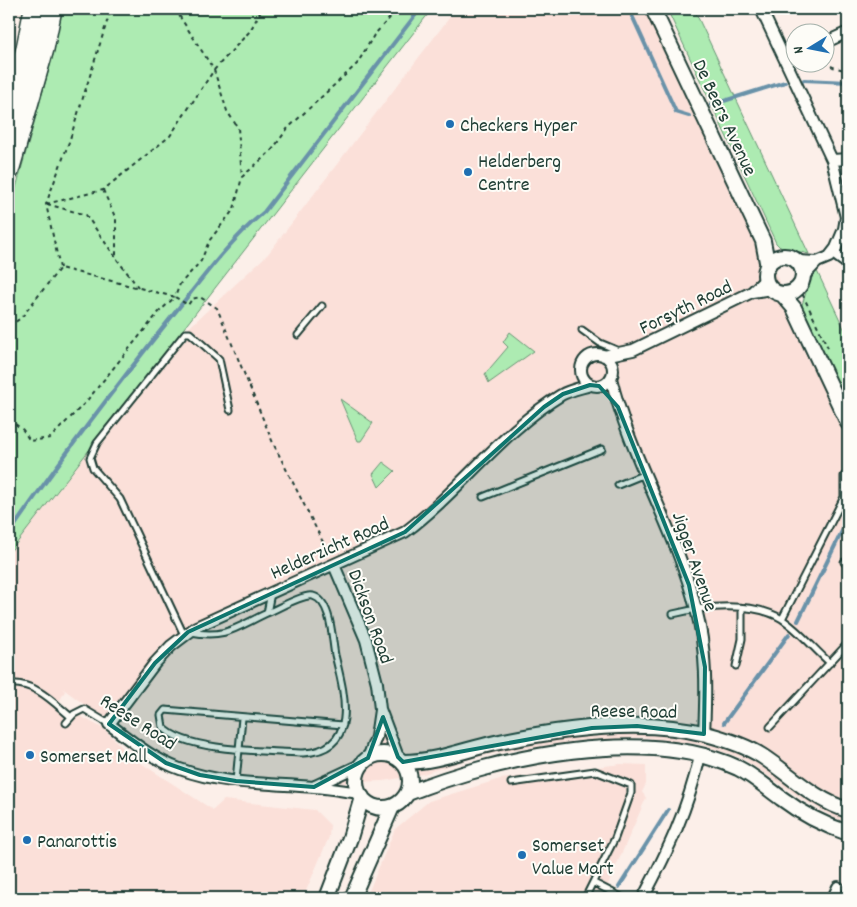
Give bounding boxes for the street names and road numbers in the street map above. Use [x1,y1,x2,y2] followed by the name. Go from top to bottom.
[684,55,763,181] street label: De Beers Avenue
[635,274,738,343] street label: Forsyth Road
[663,508,723,616] street label: Jigger Avenue
[266,511,394,588] street label: Helderzicht Road
[339,566,399,668] street label: Dickson Road
[93,688,181,759] street label: Reese Road
[590,698,677,728] street label: Reese Road

